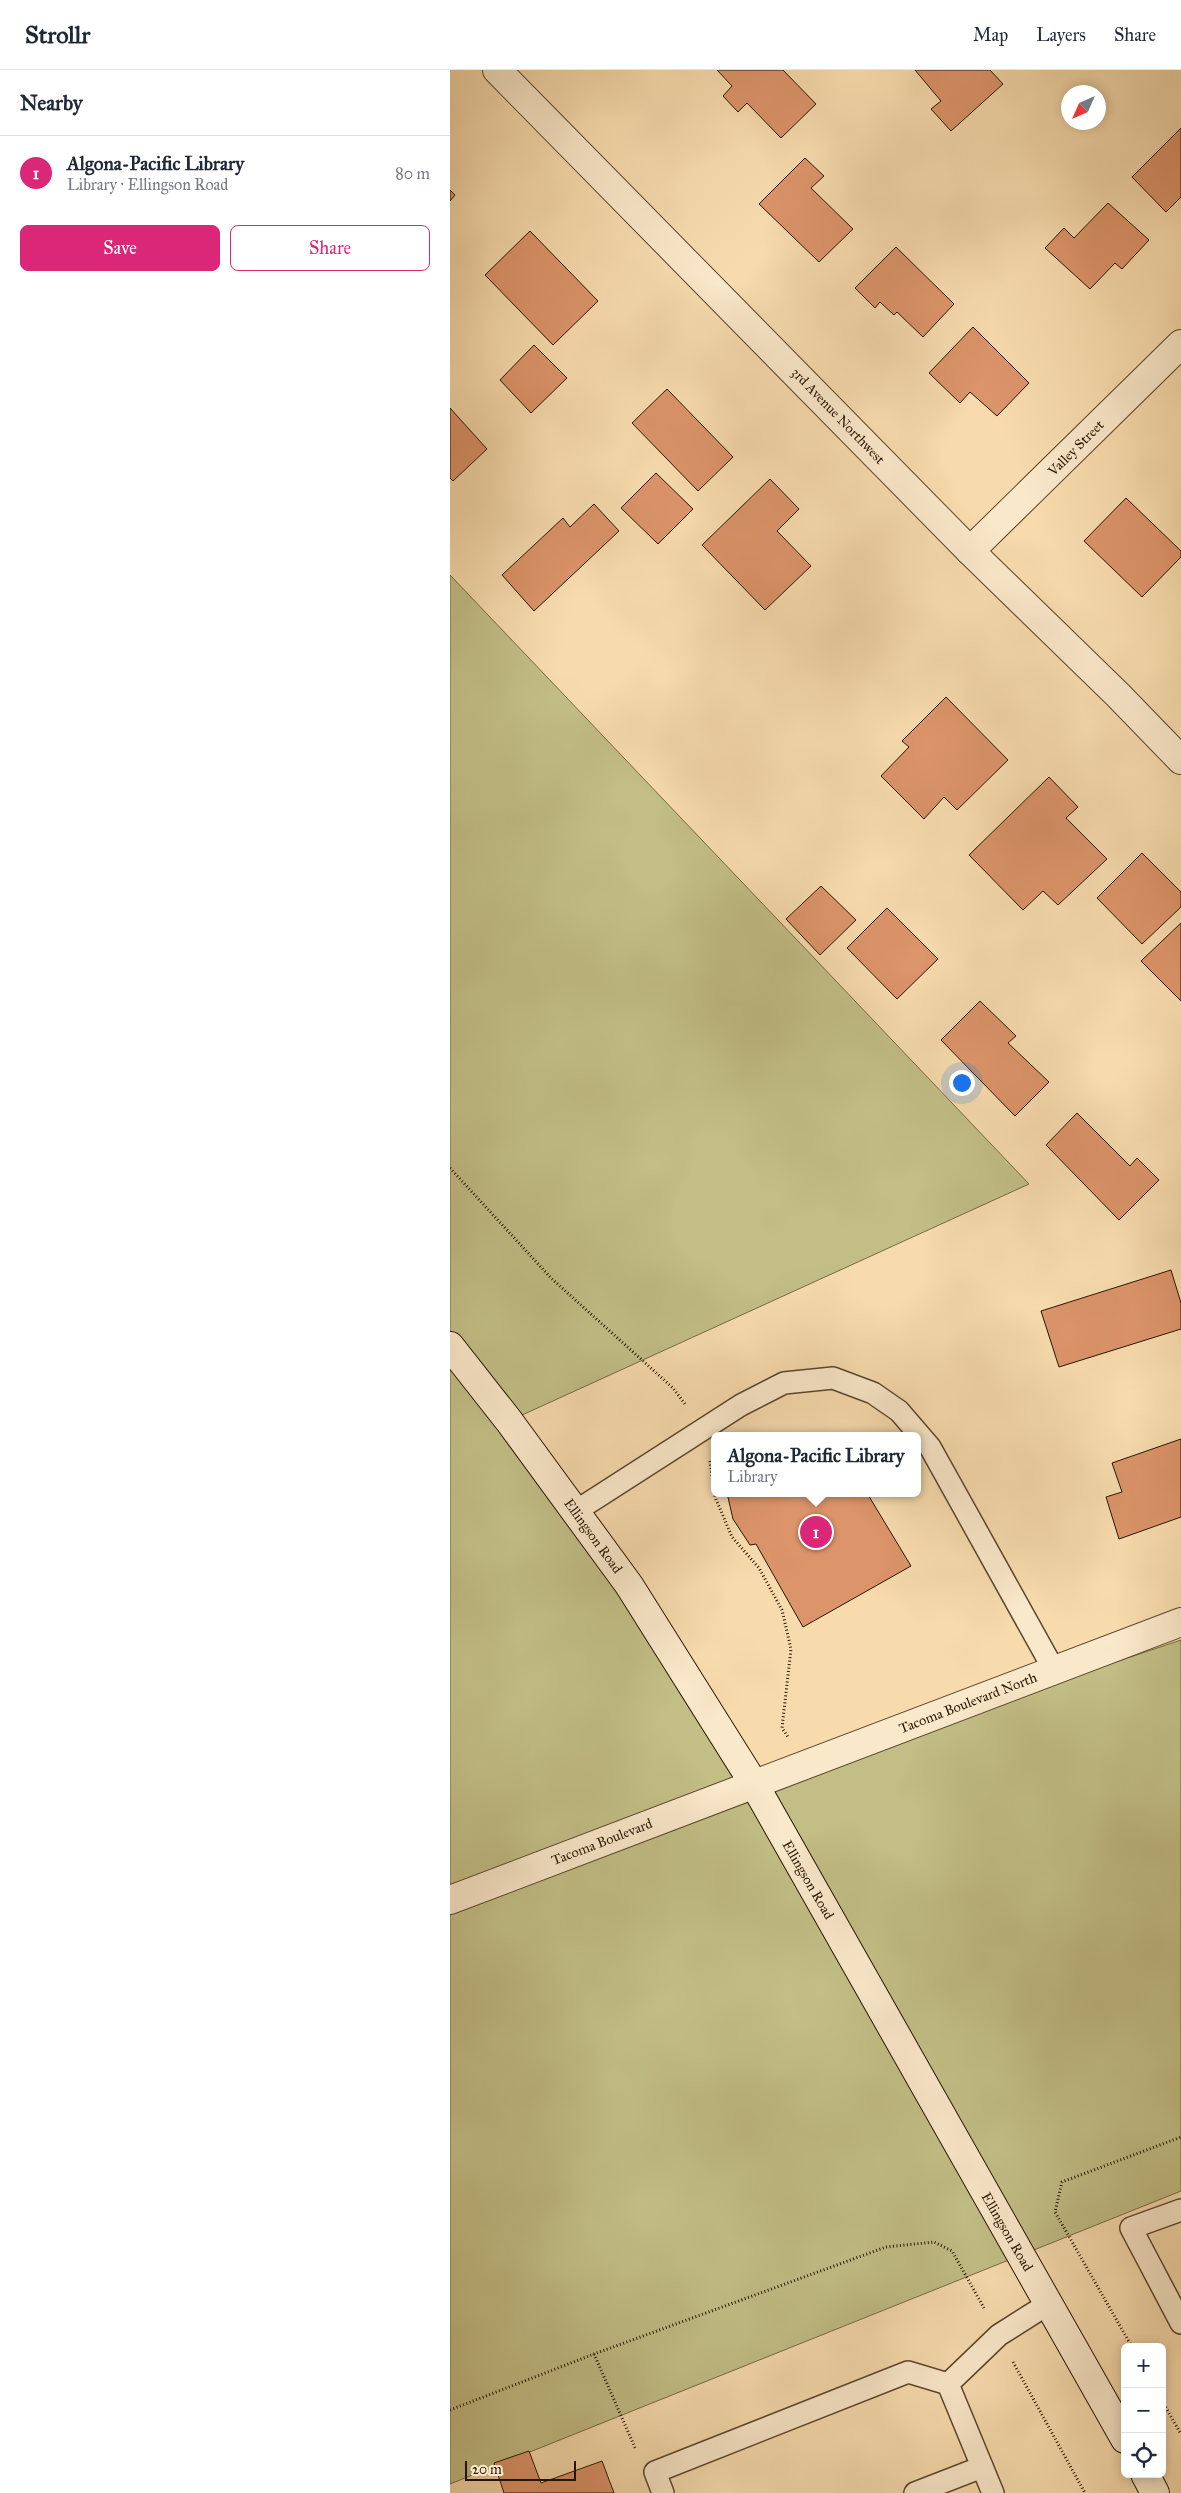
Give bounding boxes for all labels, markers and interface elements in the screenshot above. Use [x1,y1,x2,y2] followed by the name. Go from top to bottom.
[25,20,90,50] text: Strollr
[973,24,1008,46] text: Map
[1036,24,1086,46] text: Layers
[1114,24,1156,46] text: Share
[1061,85,1106,130] north arrow
[20,90,83,116] text: Nearby
[67,152,244,175] text: Algona-Pacific Library
[33,164,39,183] text: 1
[395,164,430,183] text: 80 m
[67,175,228,194] text: Library · Ellingson Road
[20,225,220,271] button: Save
[230,225,430,271] button: Share
[788,364,888,468] street label: 3rd Avenue Northwest
[1044,416,1108,480] street label: Valley Street
[949,1070,975,1096] your location
[711,1432,921,1497] popup
[727,1444,905,1467] text: Algona-Pacific Library
[727,1467,778,1486] text: Library
[560,1495,626,1577] street label: Ellingson Road
[800,1513,832,1551] pin: 1
[897,1669,1040,1737] street label: Tacoma Boulevard North
[549,1815,655,1869] street label: Tacoma Boulevard
[779,1838,837,1922] street label: Ellingson Road
[978,2190,1036,2274] street label: Ellingson Road
[1121,2343,1166,2478] map controls
[1121,2343,1166,2388] button: +
[1121,2388,1166,2433] button: −
[1121,2433,1166,2478] button: locate
[465,2458,576,2481] scale bar
[472,2461,502,2478] text: 20 m

